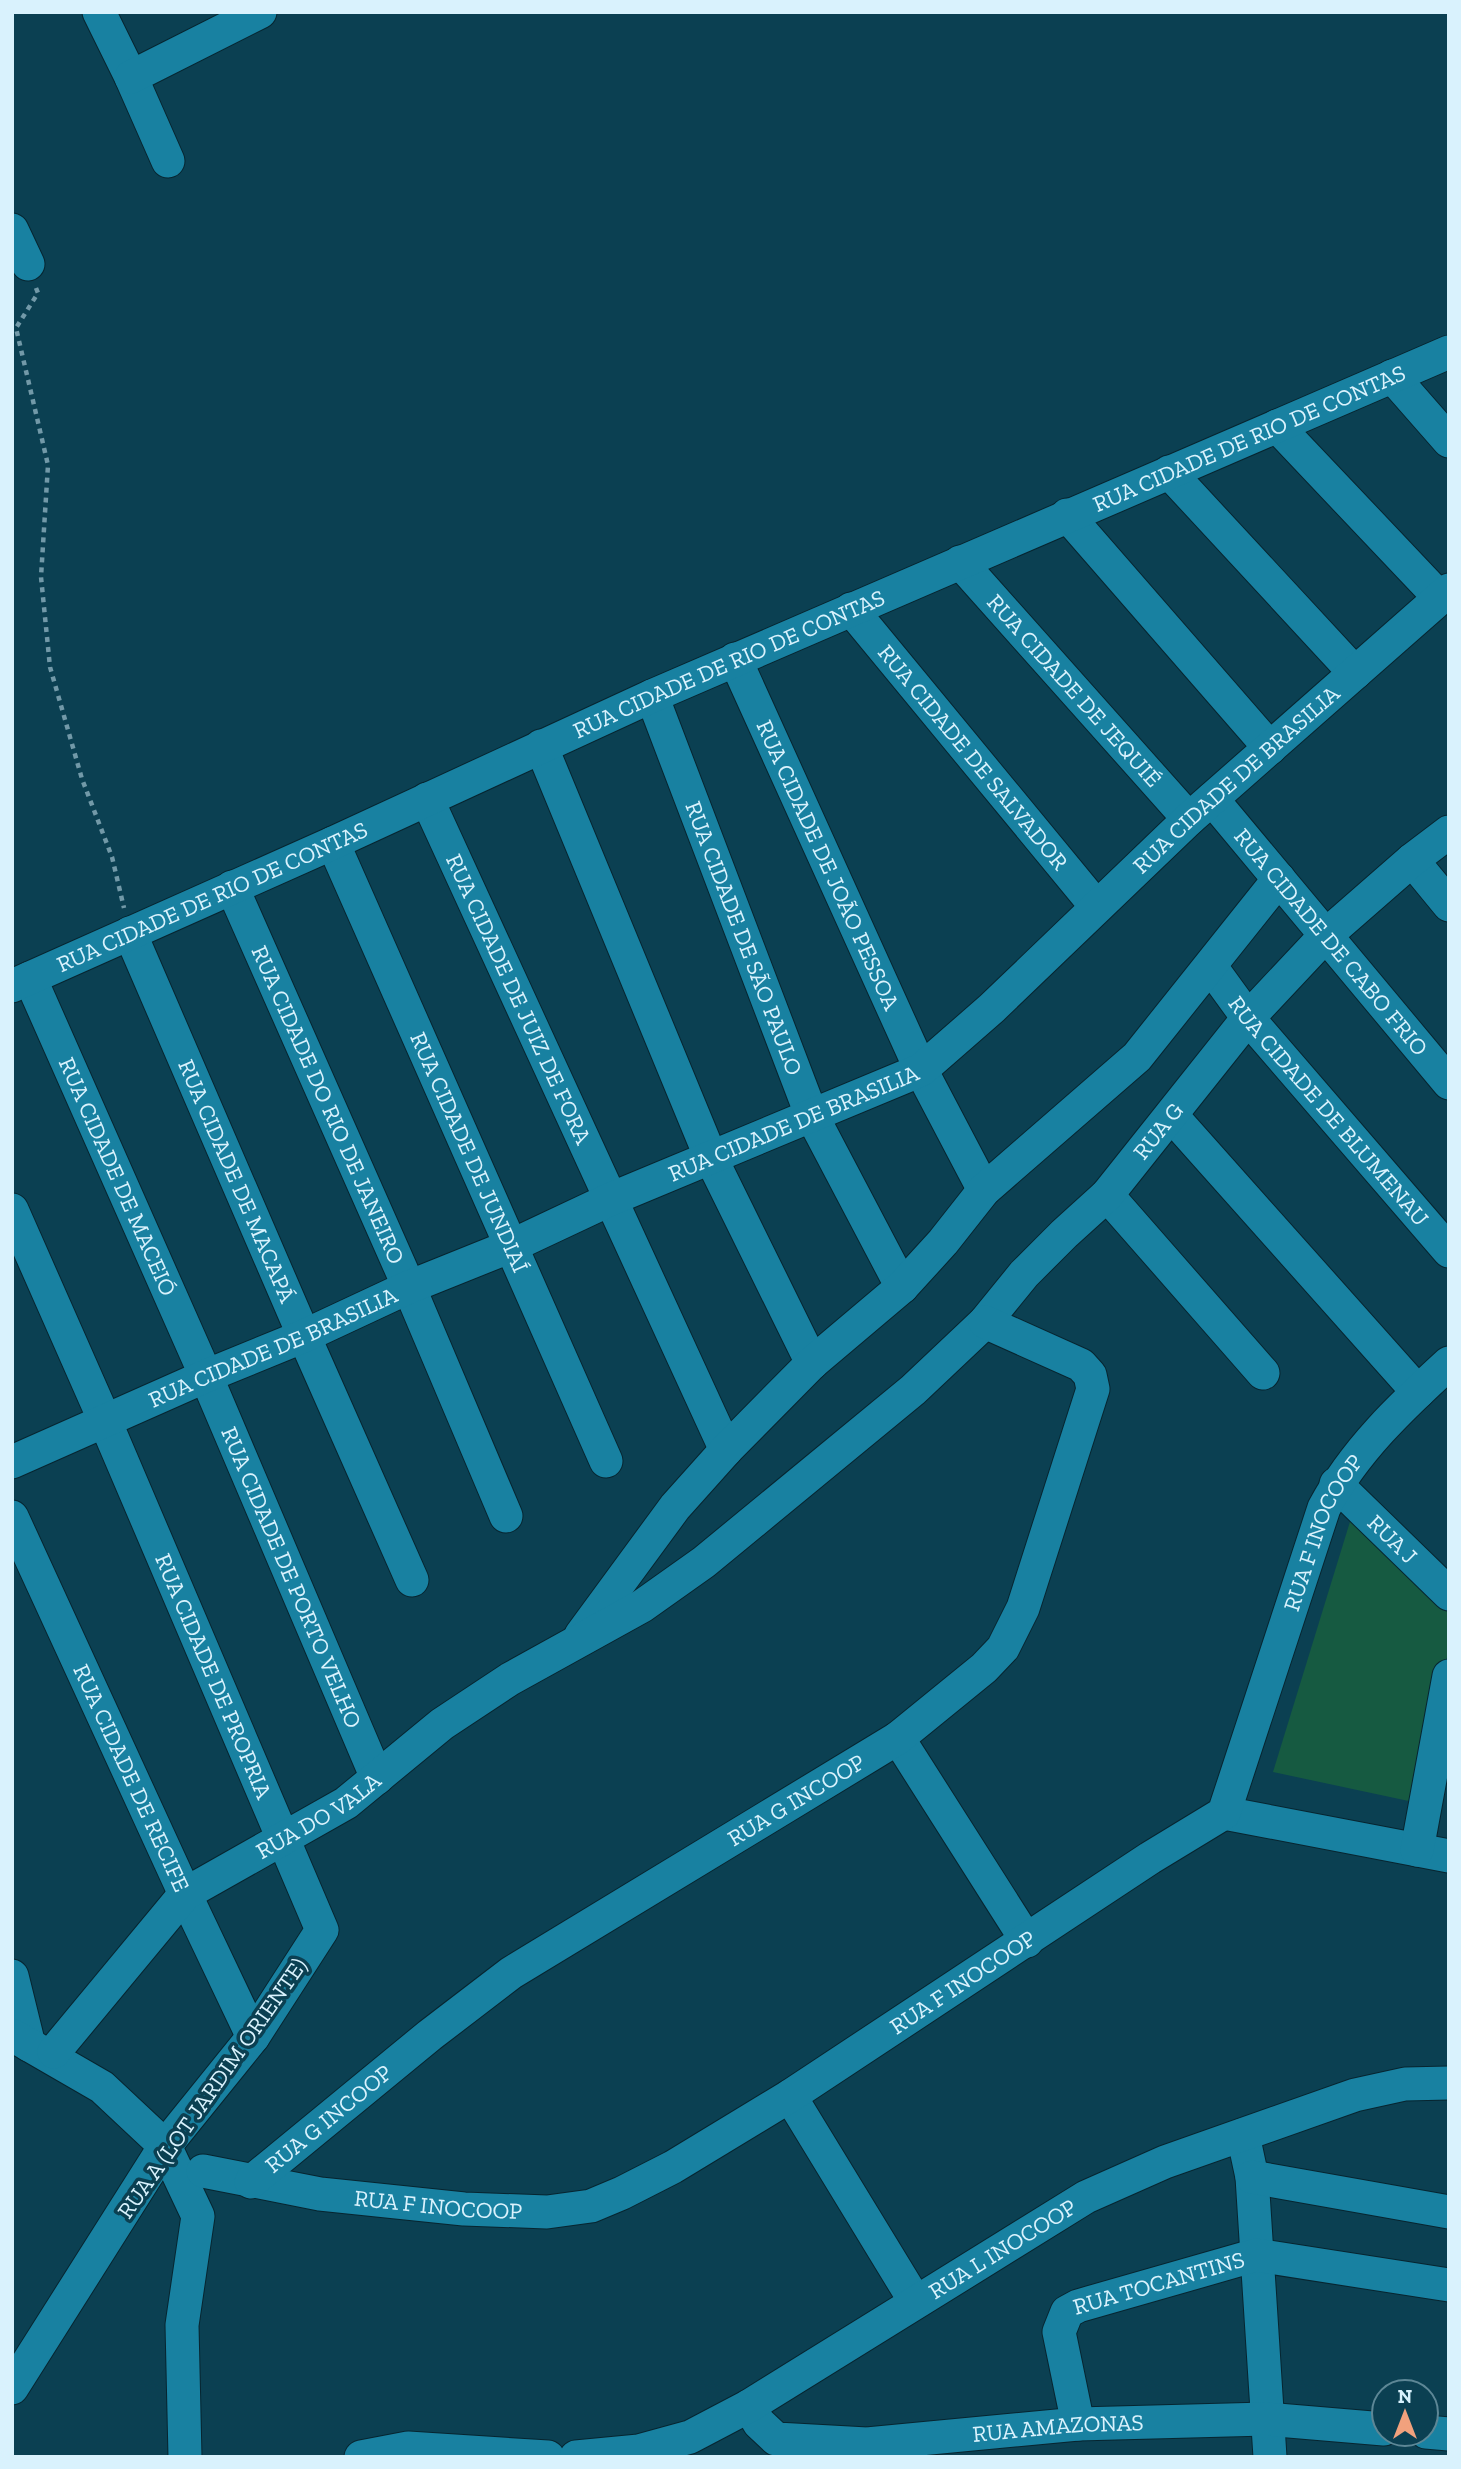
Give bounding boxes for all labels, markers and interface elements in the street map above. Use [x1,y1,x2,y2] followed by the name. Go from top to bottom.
[1089,359,1410,518] street label: RUA CIDADE DE RIO DE CONTAS
[569,583,889,744] street label: RUA CIDADE DE RIO DE CONTAS
[981,588,1168,793] street label: RUA CIDADE DE JEQUIÉ
[872,639,1074,875] street label: RUA CIDADE DE SALVADOR
[1127,678,1346,879] street label: RUA CIDADE DE BRASILIA
[750,715,906,1015] street label: RUA CIDADE DE JOÃO PESSOA
[679,797,809,1079] street label: RUA CIDADE DE SÃO PAULO
[52,815,372,978] street label: RUA CIDADE DE RIO DE CONTAS
[1228,822,1434,1061] street label: RUA CIDADE DE CABO FRIO
[440,849,598,1150] street label: RUA CIDADE DE JUIZ DE FORA
[246,941,411,1268] street label: RUA CIDADE DO RIO DE JANEIRO
[1222,990,1435,1232] street label: RUA CIDADE DE BLUMENAU
[404,1028,535,1277] street label: RUA CIDADE DE JUNDIAÍ
[53,1053,183,1300] street label: RUA CIDADE DE MACEIÓ
[172,1055,302,1308] street label: RUA CIDADE DE MACAPÁ
[664,1058,924,1188] street label: RUA CIDADE DE BRASILIA
[1127,1097,1189,1165] street label: RUA G
[144,1280,403,1414] street label: RUA CIDADE DE BRASILIA
[215,1422,368,1732] street label: RUA CIDADE DE PORTO VELHO
[1277,1449,1369,1615] street label: RUA F INOCOOP
[1362,1509,1423,1570] street label: RUA J
[149,1549,279,1804] street label: RUA CIDADE DE PROPRIA
[67,1660,196,1896] street label: RUA CIDADE DE RECIFE
[722,1748,870,1852] street label: RUA G INCOOP
[251,1766,387,1865] street label: RUA DO VALA
[884,1924,1041,2040] street label: RUA F INOCOOP
[111,1952,313,2224] street label: RUA A (LOT JARDIM ORIENTE)
[259,2058,397,2179] street label: RUA G INCOOP
[353,2184,523,2225] street label: RUA F INOCOOP
[924,2193,1081,2305] street label: RUA L INOCOOP
[1070,2245,1248,2321] street label: RUA TOCANTINS
[1370,2378,1440,2448] north arrow
[1398,2385,1412,2408] text: N
[971,2408,1144,2448] street label: RUA AMAZONAS

